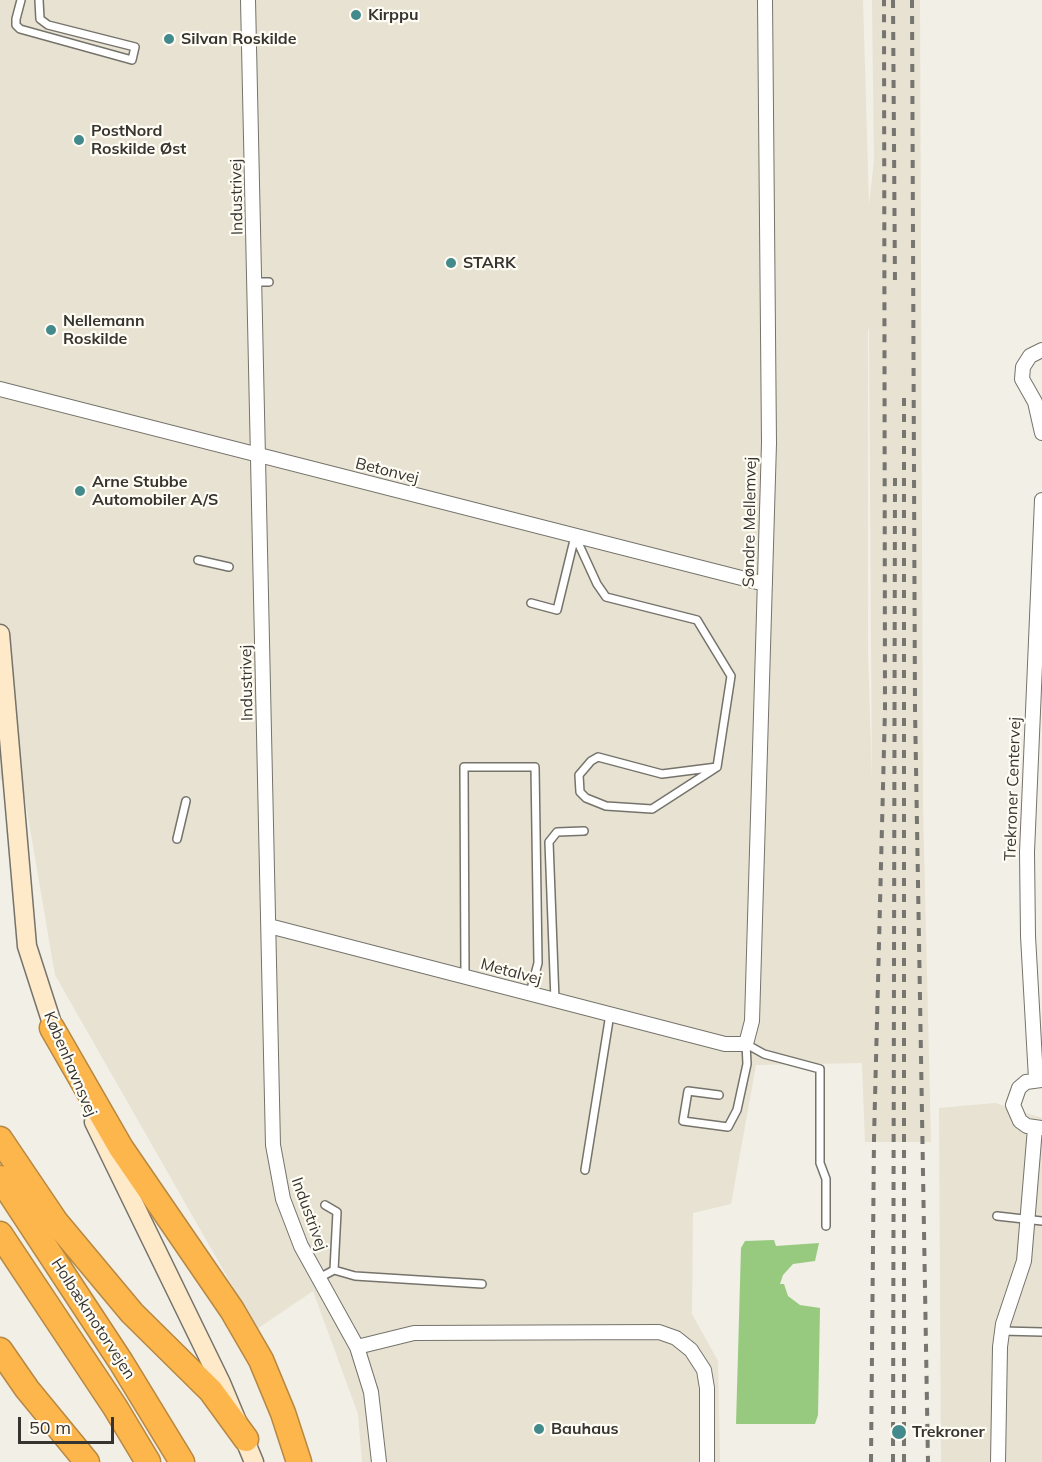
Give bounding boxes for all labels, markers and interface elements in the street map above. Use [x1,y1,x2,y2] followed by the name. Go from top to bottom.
[368,5,418,25] place label: Kirppu
[349,8,363,22] marker: Kirppu
[181,29,297,49] place label: Silvan Roskilde
[162,32,176,46] marker: Silvan Roskilde
[91,121,186,159] place label: PostNord Roskilde Øst
[72,133,86,147] marker: PostNord Roskilde Øst
[227,159,247,235] street label: Industrivej
[463,253,516,273] place label: STARK
[444,256,458,270] marker: STARK
[63,311,145,349] place label: Nellemann Roskilde
[44,323,58,337] marker: Nellemann Roskilde
[353,454,421,488] street label: Betonvej
[739,457,761,587] street label: Søndre Mellemvej
[92,472,218,510] place label: Arne Stubbe Automobiler A/S
[73,484,87,498] marker: Arne Stubbe Automobiler A/S
[237,645,257,721] street label: Industrivej
[1001,717,1025,861] street label: Trekroner Centervej
[478,955,544,989] street label: Metalvej
[39,1009,101,1119] street label: Københavnsvej
[287,1175,331,1253] street label: Industrivej
[47,1255,139,1383] street label: Holbækmotorvejen
[21,1405,117,1443] scale bar
[29,1416,71,1439] text: 50 m
[551,1419,619,1439] place label: Bauhaus
[532,1422,546,1436] marker: Bauhaus
[912,1422,985,1442] place label: Trekroner
[890,1423,908,1441] marker: Trekroner

